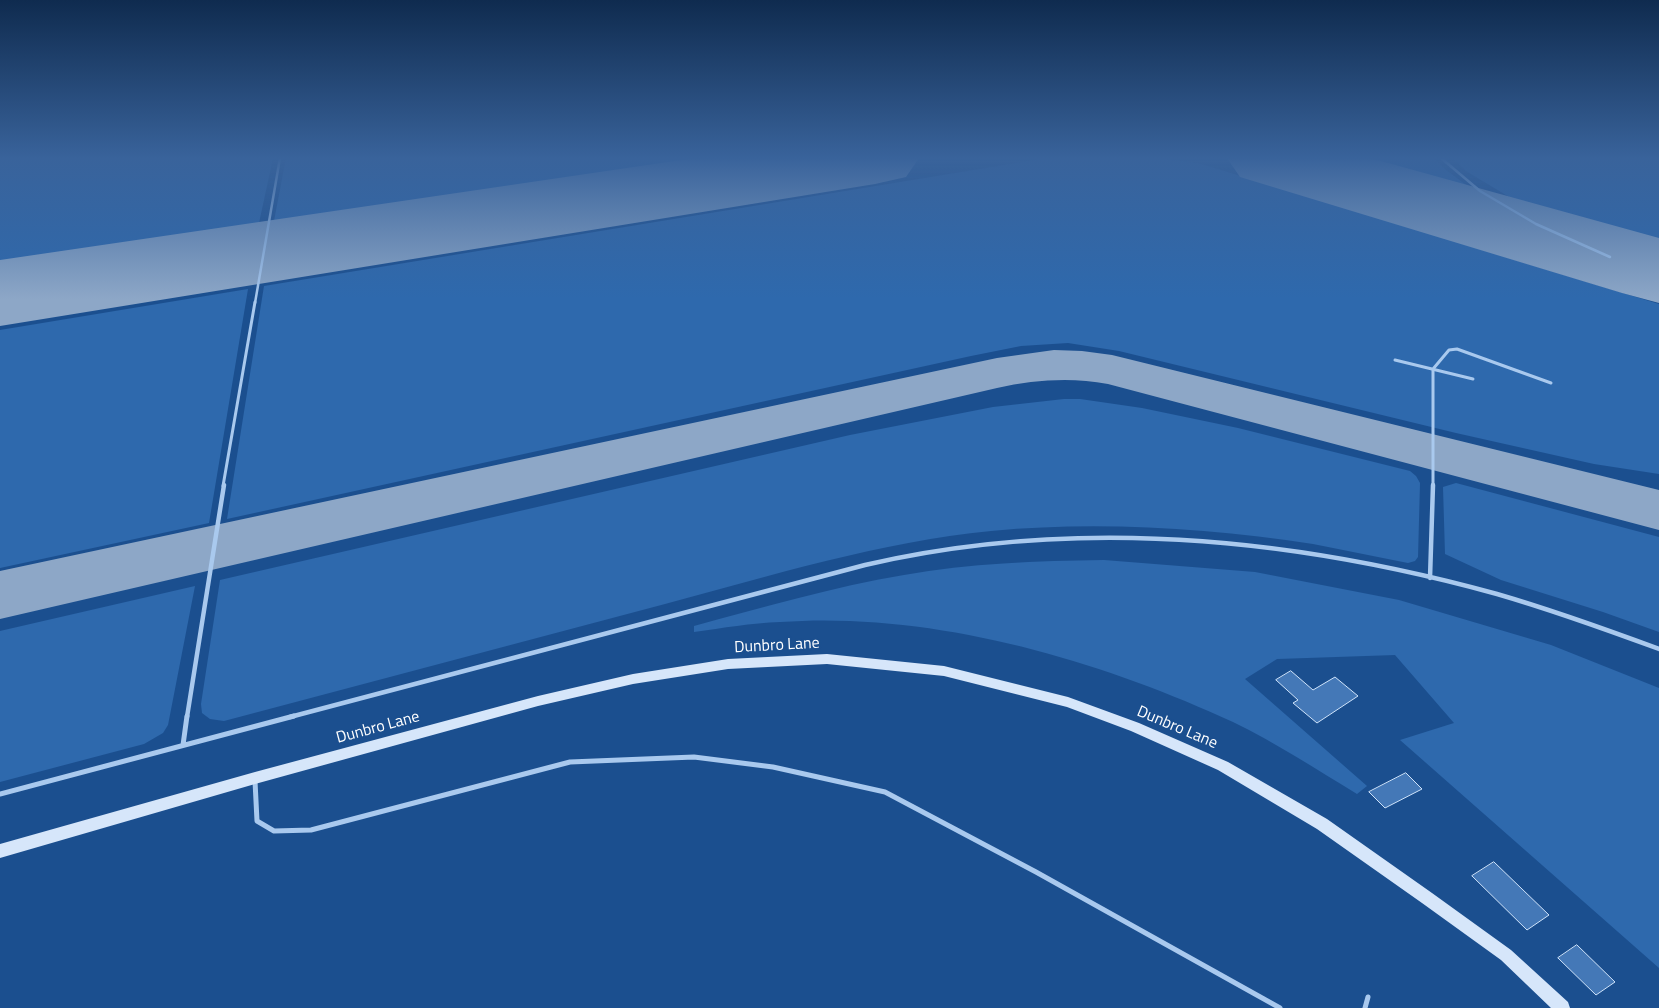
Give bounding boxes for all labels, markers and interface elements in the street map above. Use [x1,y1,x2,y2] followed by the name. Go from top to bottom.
[734,634,820,658] street label: Dunbro Lane
[1134,702,1220,754] street label: Dunbro Lane
[334,708,422,748] street label: Dunbro Lane

